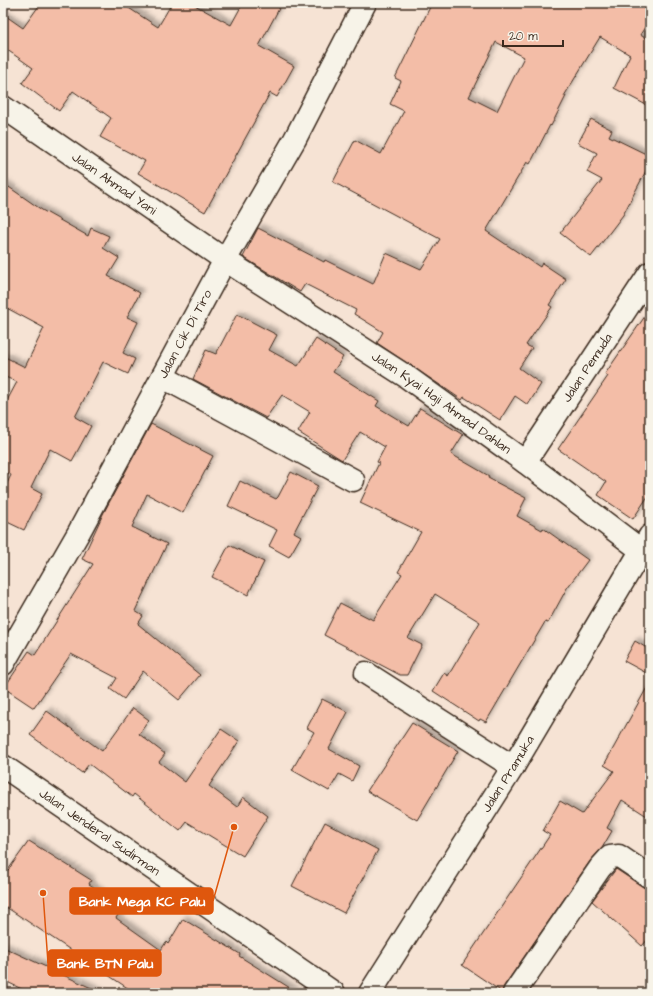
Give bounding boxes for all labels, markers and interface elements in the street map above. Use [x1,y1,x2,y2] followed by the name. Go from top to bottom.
[503,22,563,48] scale bar
[509,28,538,45] text: 20 m
[68,148,160,219] street label: Jalan Ahmad Yani
[154,286,217,382] street label: Jalan Cik Di Tiro
[558,329,617,406] street label: Jalan Pemuda
[368,348,515,458] street label: Jalan Kyai Haji Ahmad Dahlan
[478,732,539,816] street label: Jalan Pramuka
[35,784,164,880] street label: Jalan Jenderal Sudirman
[70,888,213,914] callout: Bank Mega KC Palu
[79,892,205,913] text: Bank Mega KC Palu
[48,950,161,976] callout: Bank BTN Palu
[57,954,153,974] text: Bank BTN Palu

